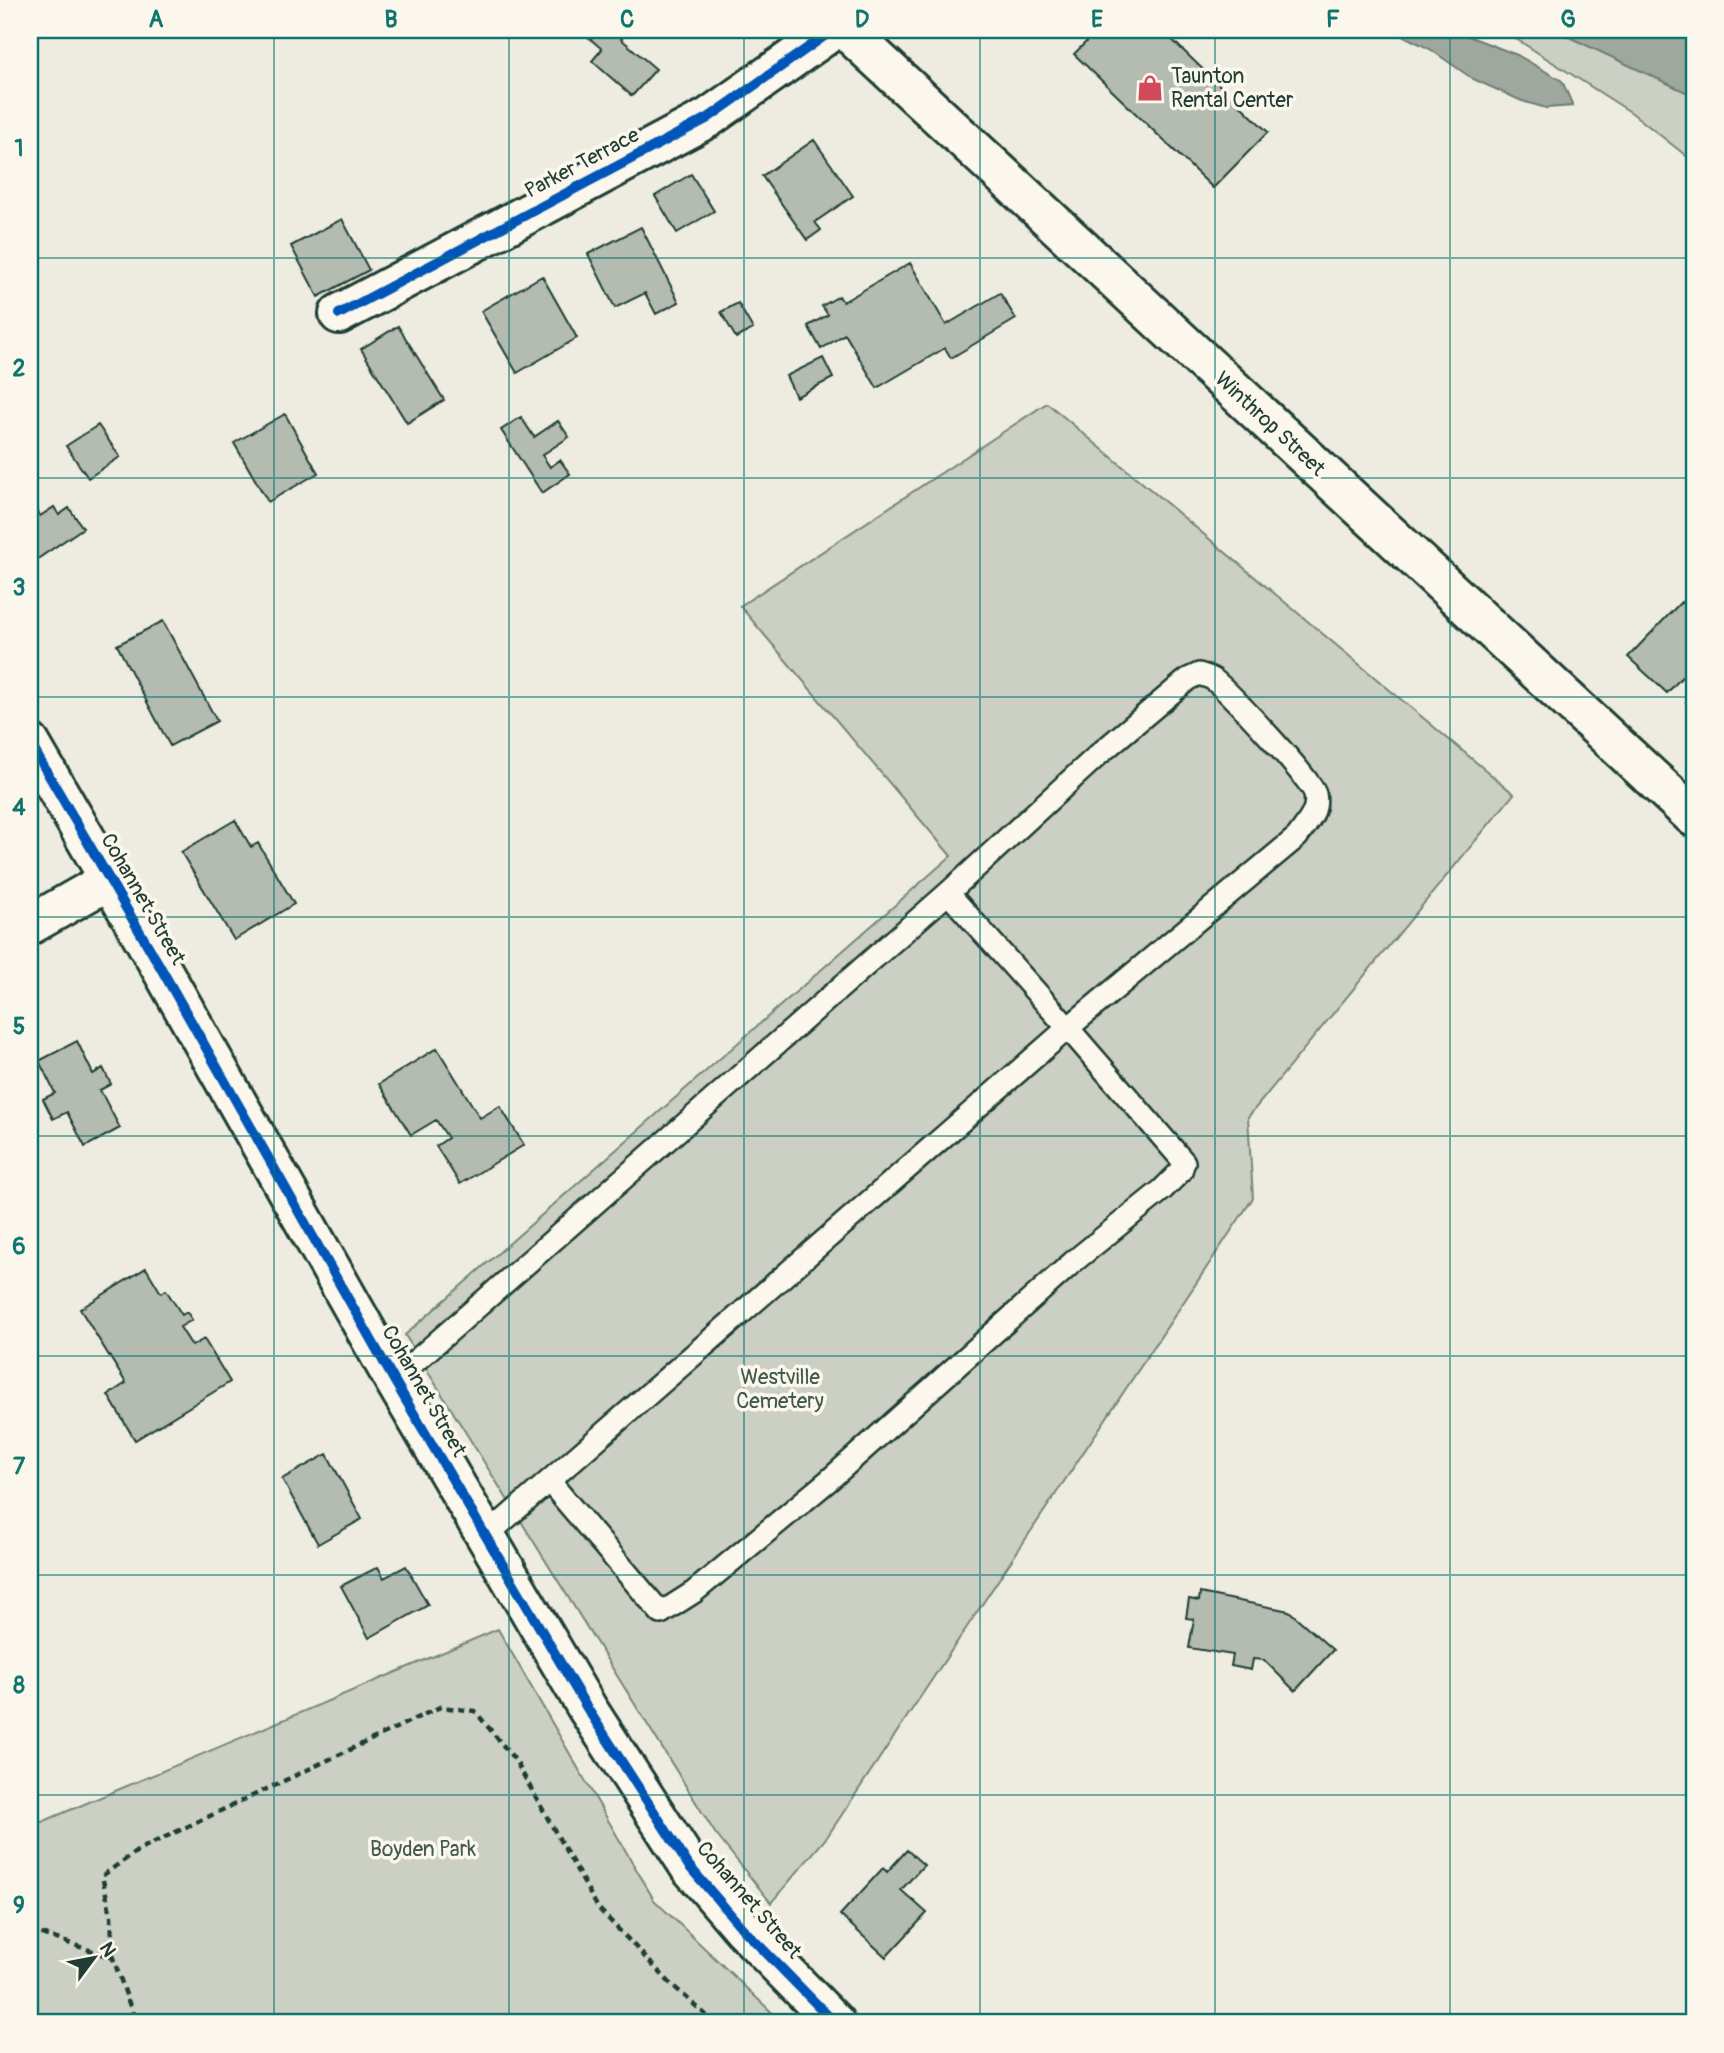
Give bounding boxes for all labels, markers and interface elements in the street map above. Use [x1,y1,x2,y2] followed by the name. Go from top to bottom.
[149,5,164,34] text: A
[384,5,398,34] text: B
[620,5,634,34] text: C
[855,5,869,34] text: D
[1091,5,1103,34] text: E
[1326,5,1340,34] text: F
[1560,5,1576,34] text: G
[1171,63,1294,114] place label: Taunton Rental Center
[1135,73,1165,103] shop icon: Taunton Rental Center
[520,121,644,204] street label: Parker Terrace
[15,134,24,163] text: 1
[13,354,26,383] text: 2
[1209,366,1331,482] street label: Winthrop Street
[13,573,25,602] text: 3
[12,793,26,822] text: 4
[94,828,192,970] street label: Cohannet Street
[13,1012,25,1041] text: 5
[12,1232,26,1261] text: 6
[375,1320,473,1462] street label: Cohannet Street
[736,1364,824,1415] park label: Westville Cemetery
[13,1452,26,1481] text: 7
[13,1671,25,1700] text: 8
[370,1836,476,1863] park label: Boyden Park
[690,1836,808,1965] street label: Cohannet Street
[13,1891,25,1920] text: 9
[60,1924,130,1994] north arrow
[94,1938,121,1961] text: N

